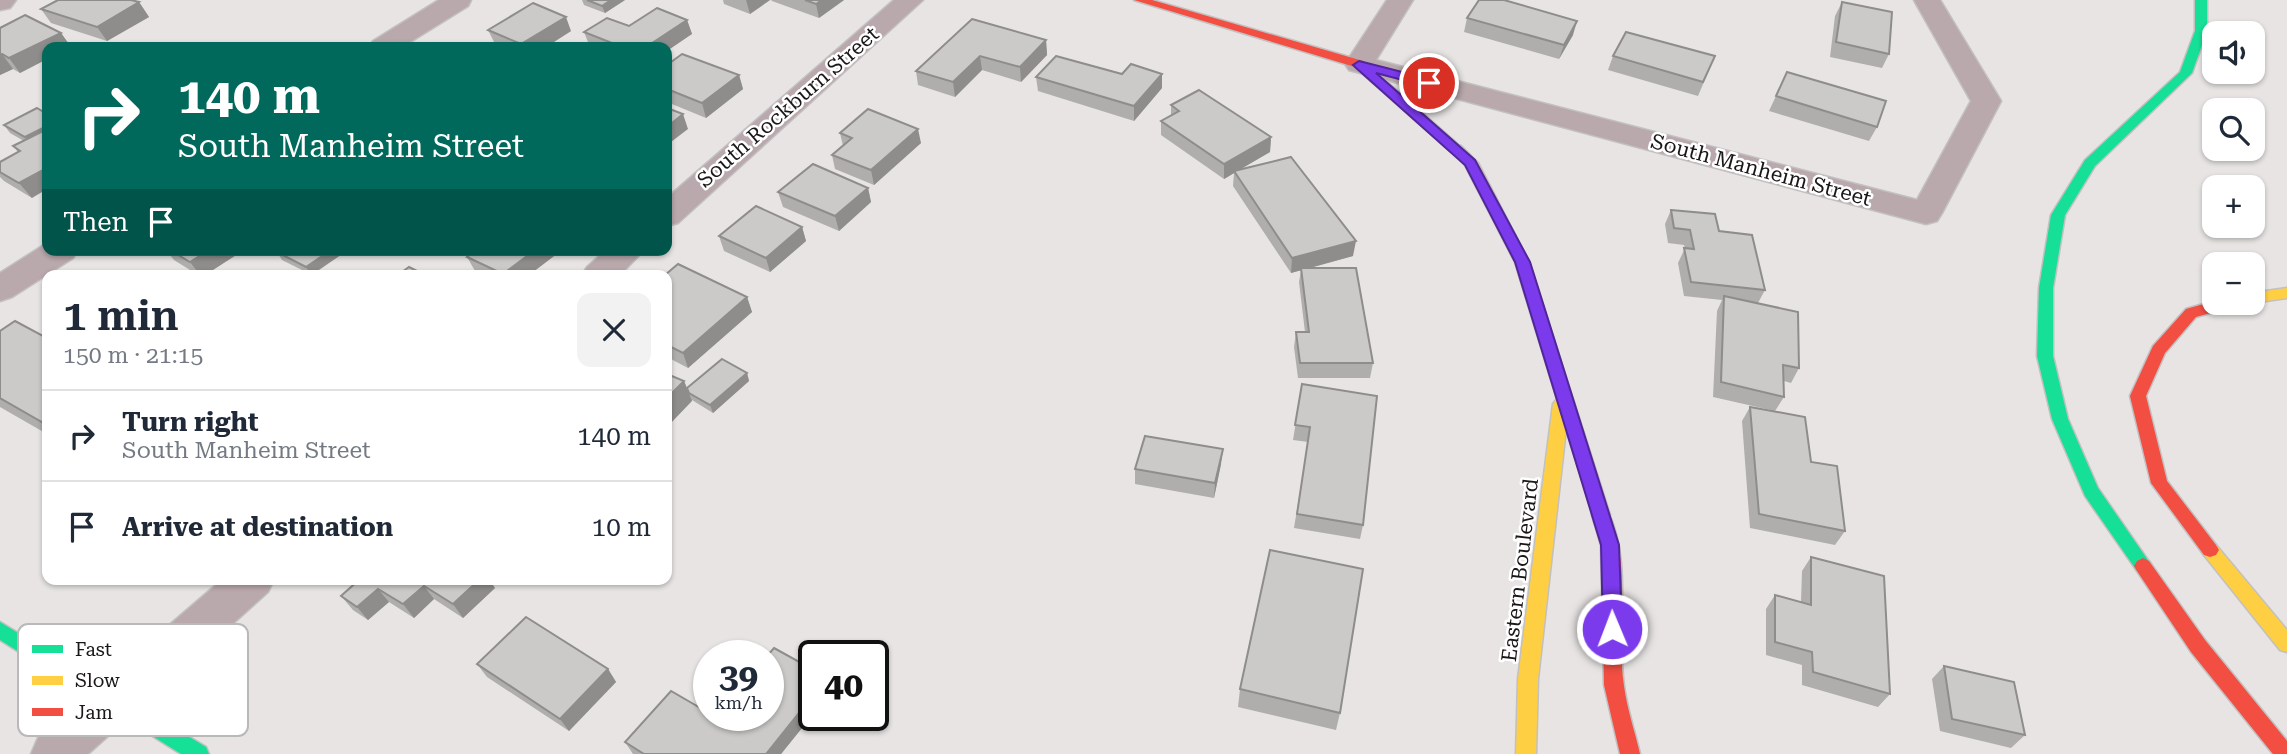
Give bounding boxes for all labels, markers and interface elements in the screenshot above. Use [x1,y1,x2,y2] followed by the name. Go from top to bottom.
[2202,21,2265,315] map controls
[2202,21,2265,84] button: sound
[693,22,884,192] street label: South Rockburn Street
[1399,53,1459,113] pin
[1410,64,1448,102] icon: arrive
[178,68,320,125] text: 140 m
[63,70,154,161] icon: right
[2202,98,2265,161] button: search
[178,127,524,165] text: South Manheim Street
[1648,129,1874,211] street label: South Manheim Street
[2202,175,2265,238] button: +
[142,203,180,241] icon: arrive
[63,207,128,237] text: Then
[2202,252,2265,315] button: −
[63,291,179,340] text: 1 min
[577,293,651,367] button: close
[63,342,203,369] text: 150 m · 21:15
[122,407,258,437] text: Turn right
[63,417,101,455] icon: right
[577,421,651,451] text: 140 m
[122,437,371,464] text: South Manheim Street
[1497,476,1543,663] street label: Eastern Boulevard
[63,508,101,546] icon: arrive
[122,512,393,542] text: Arrive at destination
[592,512,651,542] text: 10 m
[1575,592,1649,666] position arrow
[18,624,248,736] legend
[75,638,112,661] text: Fast
[798,640,889,731] speed limit sign: 40
[719,656,758,697] text: 39
[75,669,120,692] text: Slow
[714,692,763,713] text: km/h
[75,701,113,724] text: Jam

